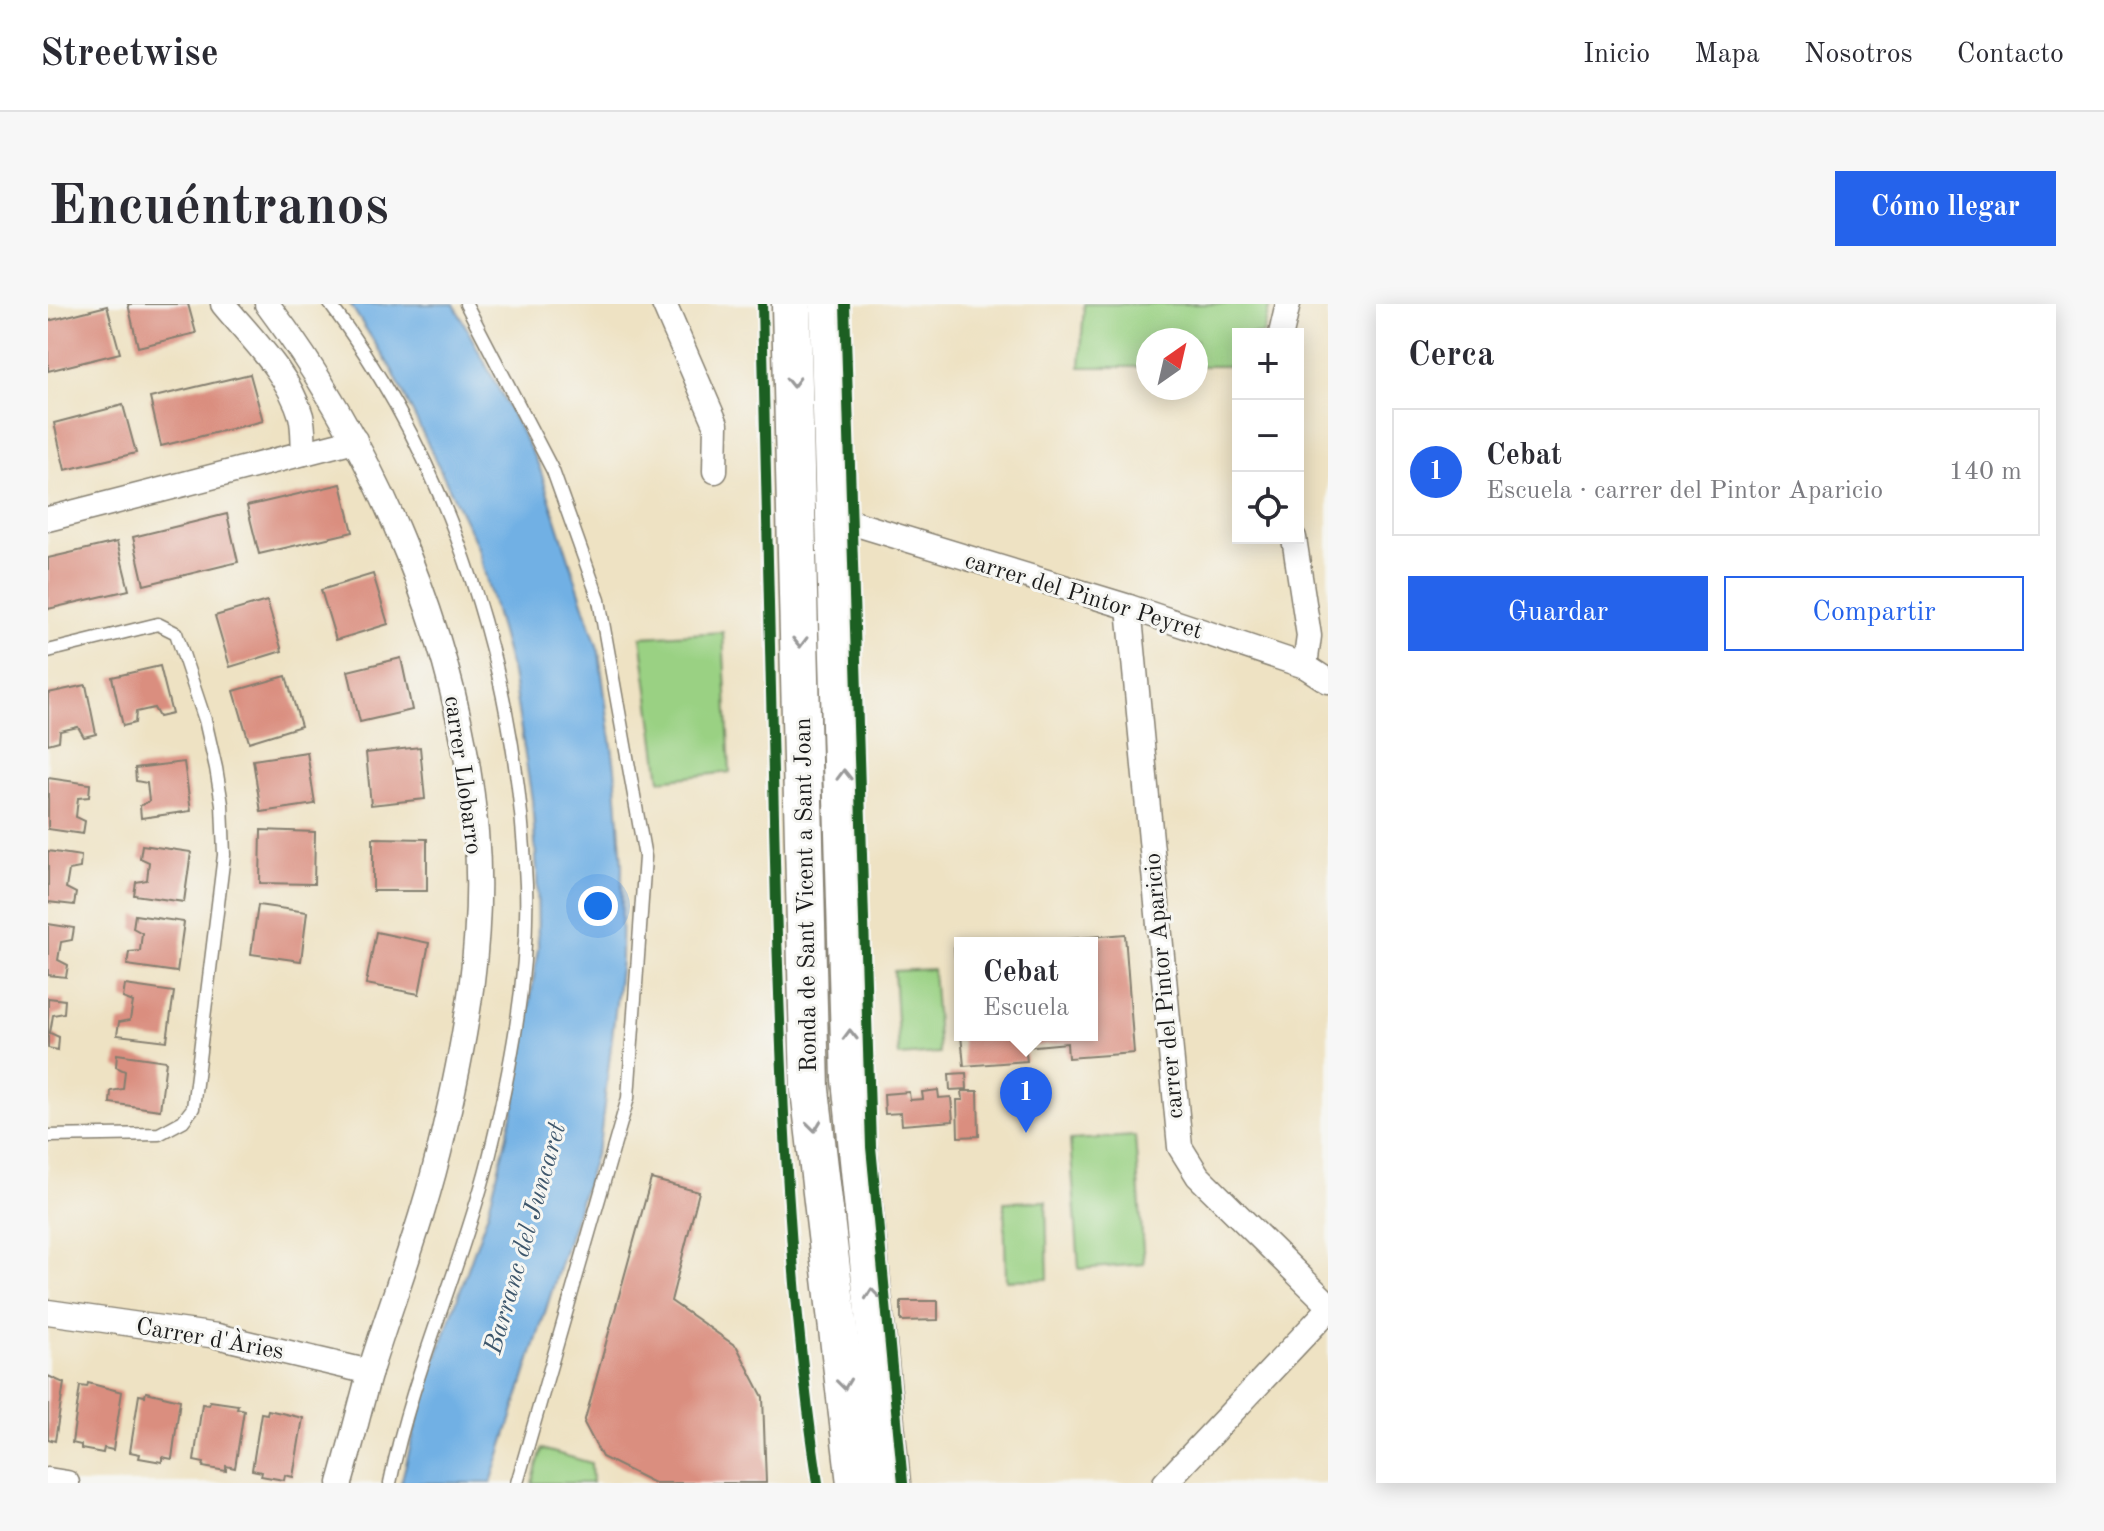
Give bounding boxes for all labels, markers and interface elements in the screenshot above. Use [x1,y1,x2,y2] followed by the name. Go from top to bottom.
[40,36,219,74] text: Streetwise
[1583,41,1650,69] text: Inicio
[1694,41,1760,69] text: Mapa
[1804,41,1913,69] text: Nosotros
[1957,41,2064,69] text: Contacto
[1835,171,2056,246] button: Cómo llegar
[48,180,389,236] text: Encuéntranos
[1136,328,1208,400] north arrow
[1232,328,1304,544] map controls
[1232,328,1304,400] button: +
[1408,339,1494,373] text: Cerca
[784,376,802,389] one-way arrow
[1232,400,1304,472] button: −
[1486,441,1562,471] text: Cebat
[1428,459,1444,485] text: 1
[1949,459,2022,485] text: 140 m
[1232,472,1304,544] button: locate
[1486,478,1883,504] text: Escuela · carrer del Pintor Aparicio
[962,549,1205,645] street label: carrer del Pintor Peyret
[1408,576,1708,651] button: Guardar
[1724,576,2024,651] button: Compartir
[791,636,808,649] one-way arrow
[439,694,485,856] street label: carrer Llobarro
[792,717,822,1073] street label: Ronda de Sant Vicent a Sant Joan
[835,768,852,781] one-way arrow
[1141,852,1189,1120] street label: carrer del Pintor Aparicio
[578,886,618,926] your location
[954,937,1098,1041] popup
[983,958,1059,988] text: Cebat
[983,995,1069,1021] text: Escuela
[841,1028,859,1041] one-way arrow
[1000,1067,1052,1133] pin: 1
[480,1119,572,1358] water label: Barranc del Juncaret
[805,1119,822,1132] one-way arrow
[864,1287,881,1300] one-way arrow
[134,1311,286,1365] street label: Carrer d'Àries
[836,1378,853,1391] one-way arrow

